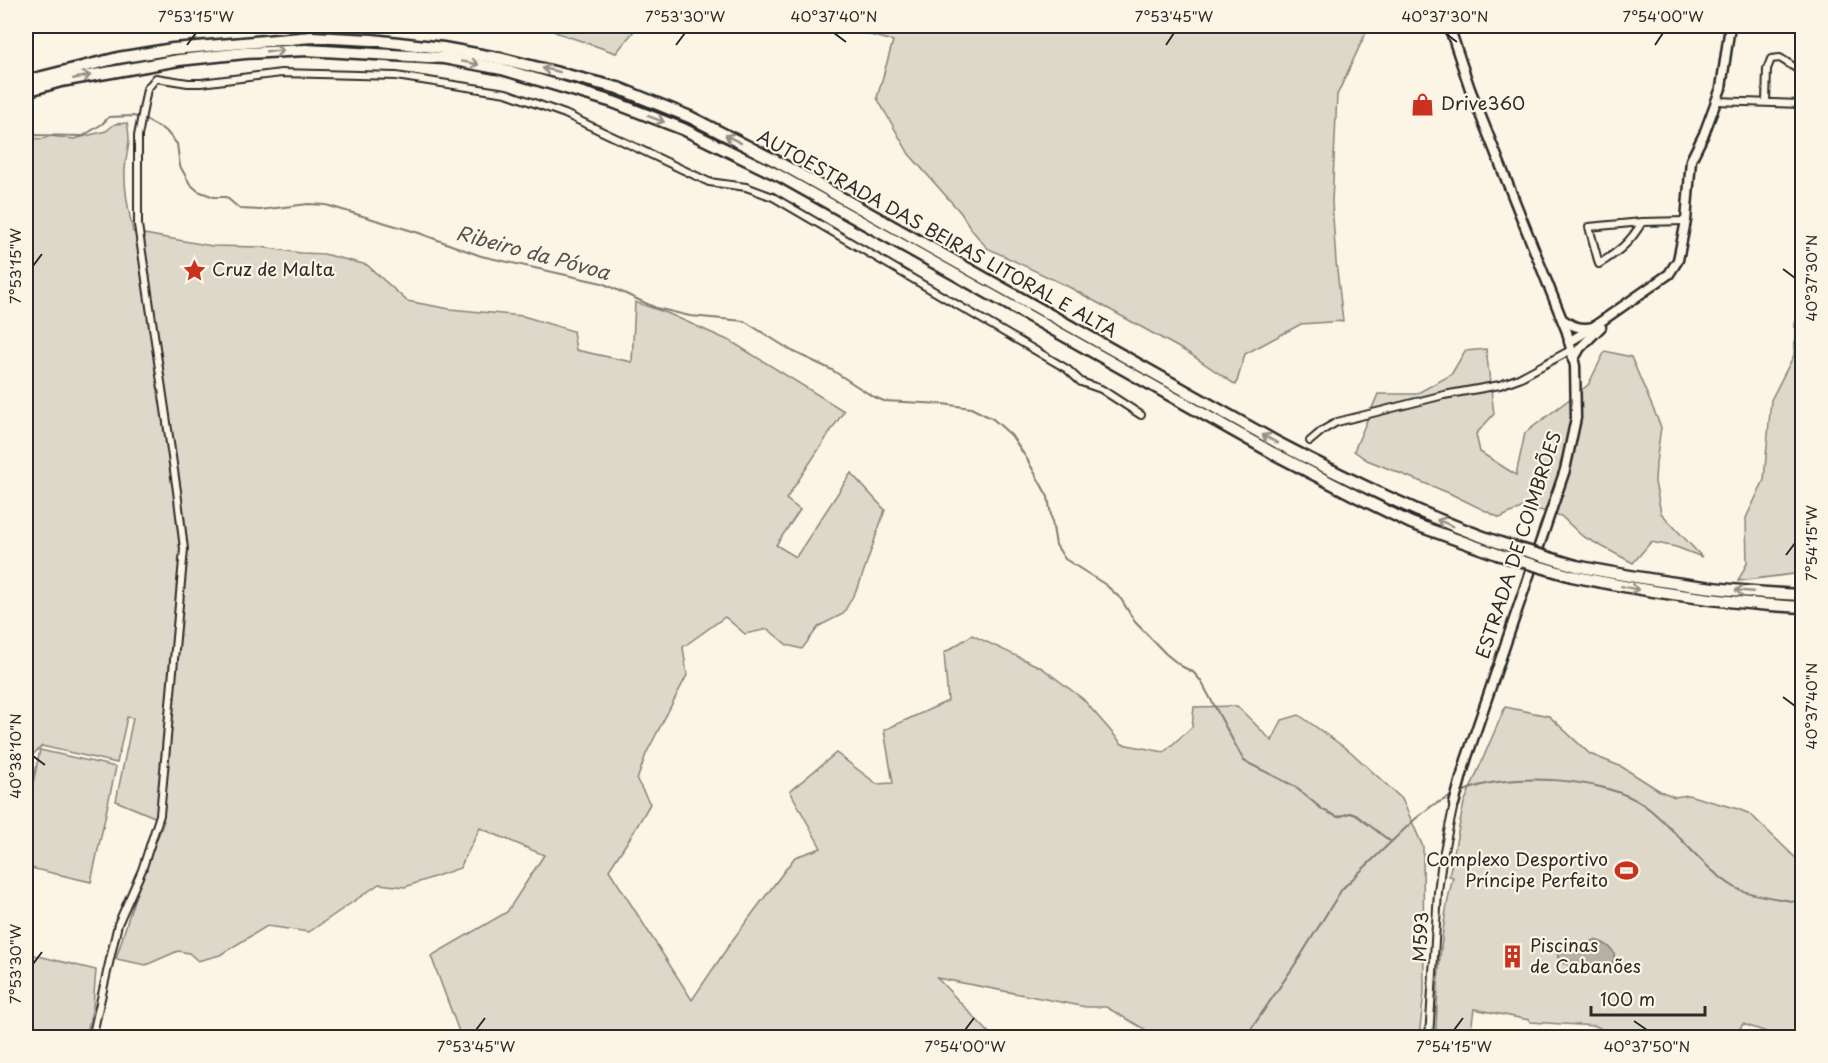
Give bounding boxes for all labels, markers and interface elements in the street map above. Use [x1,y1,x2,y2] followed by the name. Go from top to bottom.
[158,4,234,27] text: 7°53'15"W
[645,4,726,27] text: 7°53'30"W
[791,4,877,27] text: 40°37'40"N
[1135,4,1214,27] text: 7°53'45"W
[1401,4,1489,27] text: 40°37'30"N
[1622,4,1704,27] text: 7°54'00"W
[265,46,285,57] one-way arrow
[459,58,479,69] one-way arrow
[542,64,561,76] one-way arrow
[72,71,92,82] one-way arrow
[1441,89,1525,116] place label: Drive360
[1410,91,1436,117] shop icon: Drive360
[646,114,665,125] one-way arrow
[753,122,1123,343] street label: AUTOESTRADA DAS BEIRAS LITORAL E ALTA
[725,133,742,145] one-way arrow
[453,217,615,287] water label: Ribeiro da Póvoa
[3,228,26,304] text: 7°53'15"W
[1799,234,1822,322] text: 40°37'30"N
[212,255,335,282] place label: Cruz de Malta
[181,257,207,283] place icon: Cruz de Malta
[1468,427,1567,662] street label: ESTRADA DE COIMBRÕES
[1262,433,1279,445] one-way arrow
[1799,504,1822,581] text: 7°54'15"W
[1437,517,1455,528] one-way arrow
[1619,583,1639,594] one-way arrow
[1735,585,1755,596] one-way arrow
[1799,663,1822,749] text: 40°37'40"N
[3,713,26,799] text: 40°38'10"N
[1426,845,1608,893] place label: Complexo Desportivo Príncipe Perfeito
[1613,857,1639,883] sports icon: Complexo Desportivo Príncipe Perfeito
[1405,911,1434,963] street label: M593
[3,923,26,1004] text: 7°53'30"W
[1530,931,1641,979] place label: Piscinas de Cabanões
[1499,943,1525,969] building icon: Piscinas de Cabanões
[1591,979,1705,1017] scale bar
[1600,985,1655,1012] text: 100 m
[437,1034,516,1057] text: 7°53'45"W
[924,1034,1006,1057] text: 7°54'00"W
[1416,1034,1493,1057] text: 7°54'15"W
[1604,1034,1690,1057] text: 40°37'50"N

